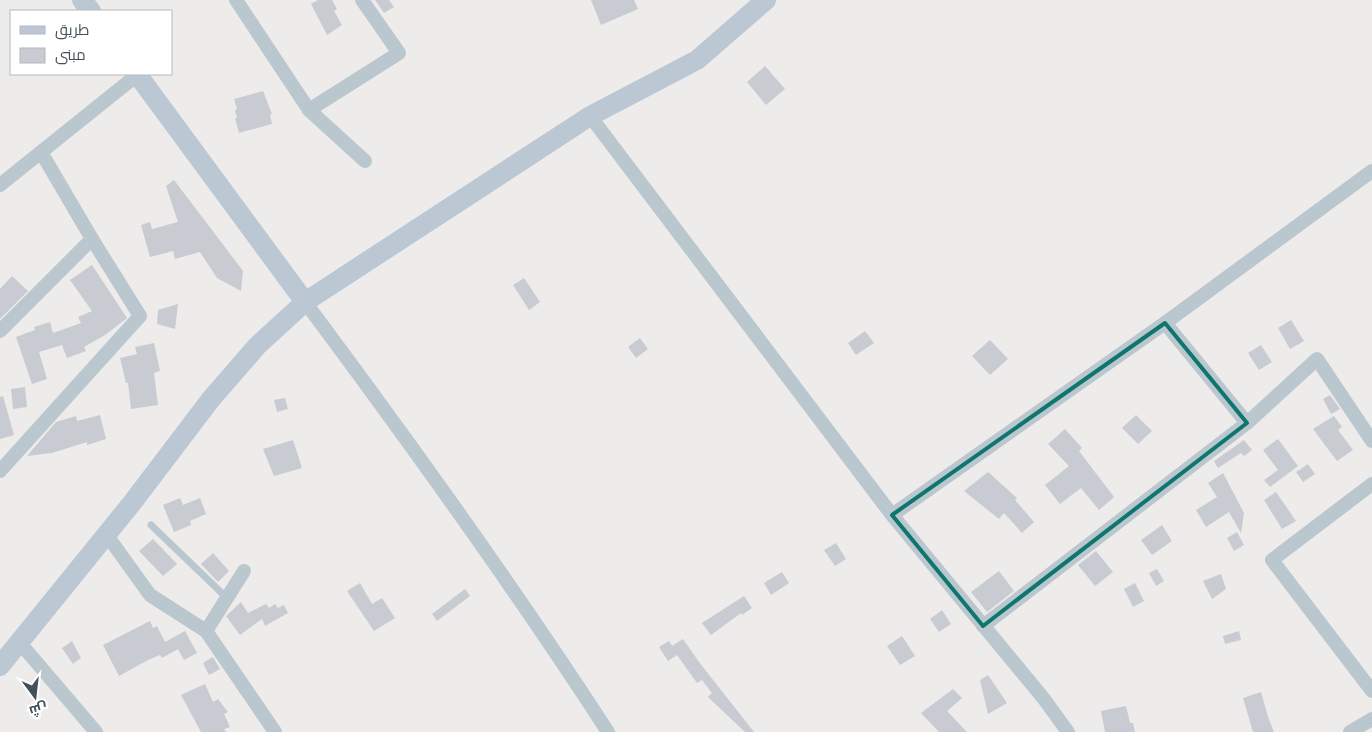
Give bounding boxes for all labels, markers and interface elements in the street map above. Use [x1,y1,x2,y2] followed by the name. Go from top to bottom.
[10,10,172,75] legend
[55,21,89,40] text: طريق
[55,46,86,65] text: مبنى
[10,672,60,722] north arrow
[27,699,49,720] text: ش

